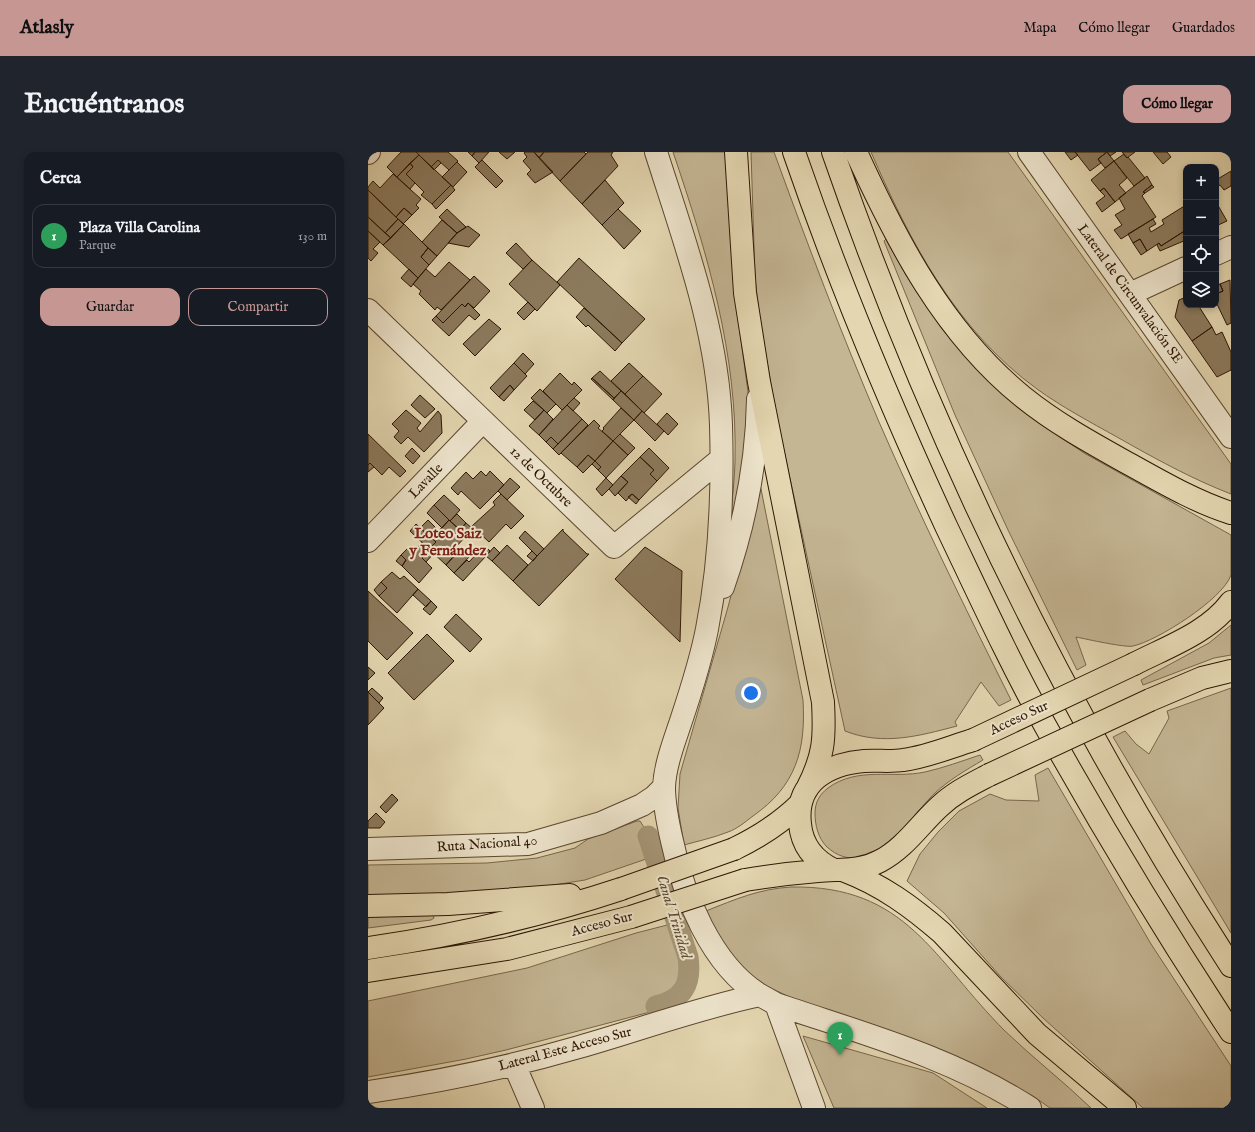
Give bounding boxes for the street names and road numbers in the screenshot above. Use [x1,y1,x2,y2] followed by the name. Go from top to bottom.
[1073,221,1187,368] street label: Lateral de Circunvalación SE
[506,443,577,512] street label: 12 de Octubre
[405,459,447,502] street label: Lavalle
[986,697,1051,740] street label: Acceso Sur
[436,831,538,856] street label: Ruta Nacional 40
[568,907,635,941] street label: Acceso Sur
[496,1023,634,1075] street label: Lateral Este Acceso Sur

